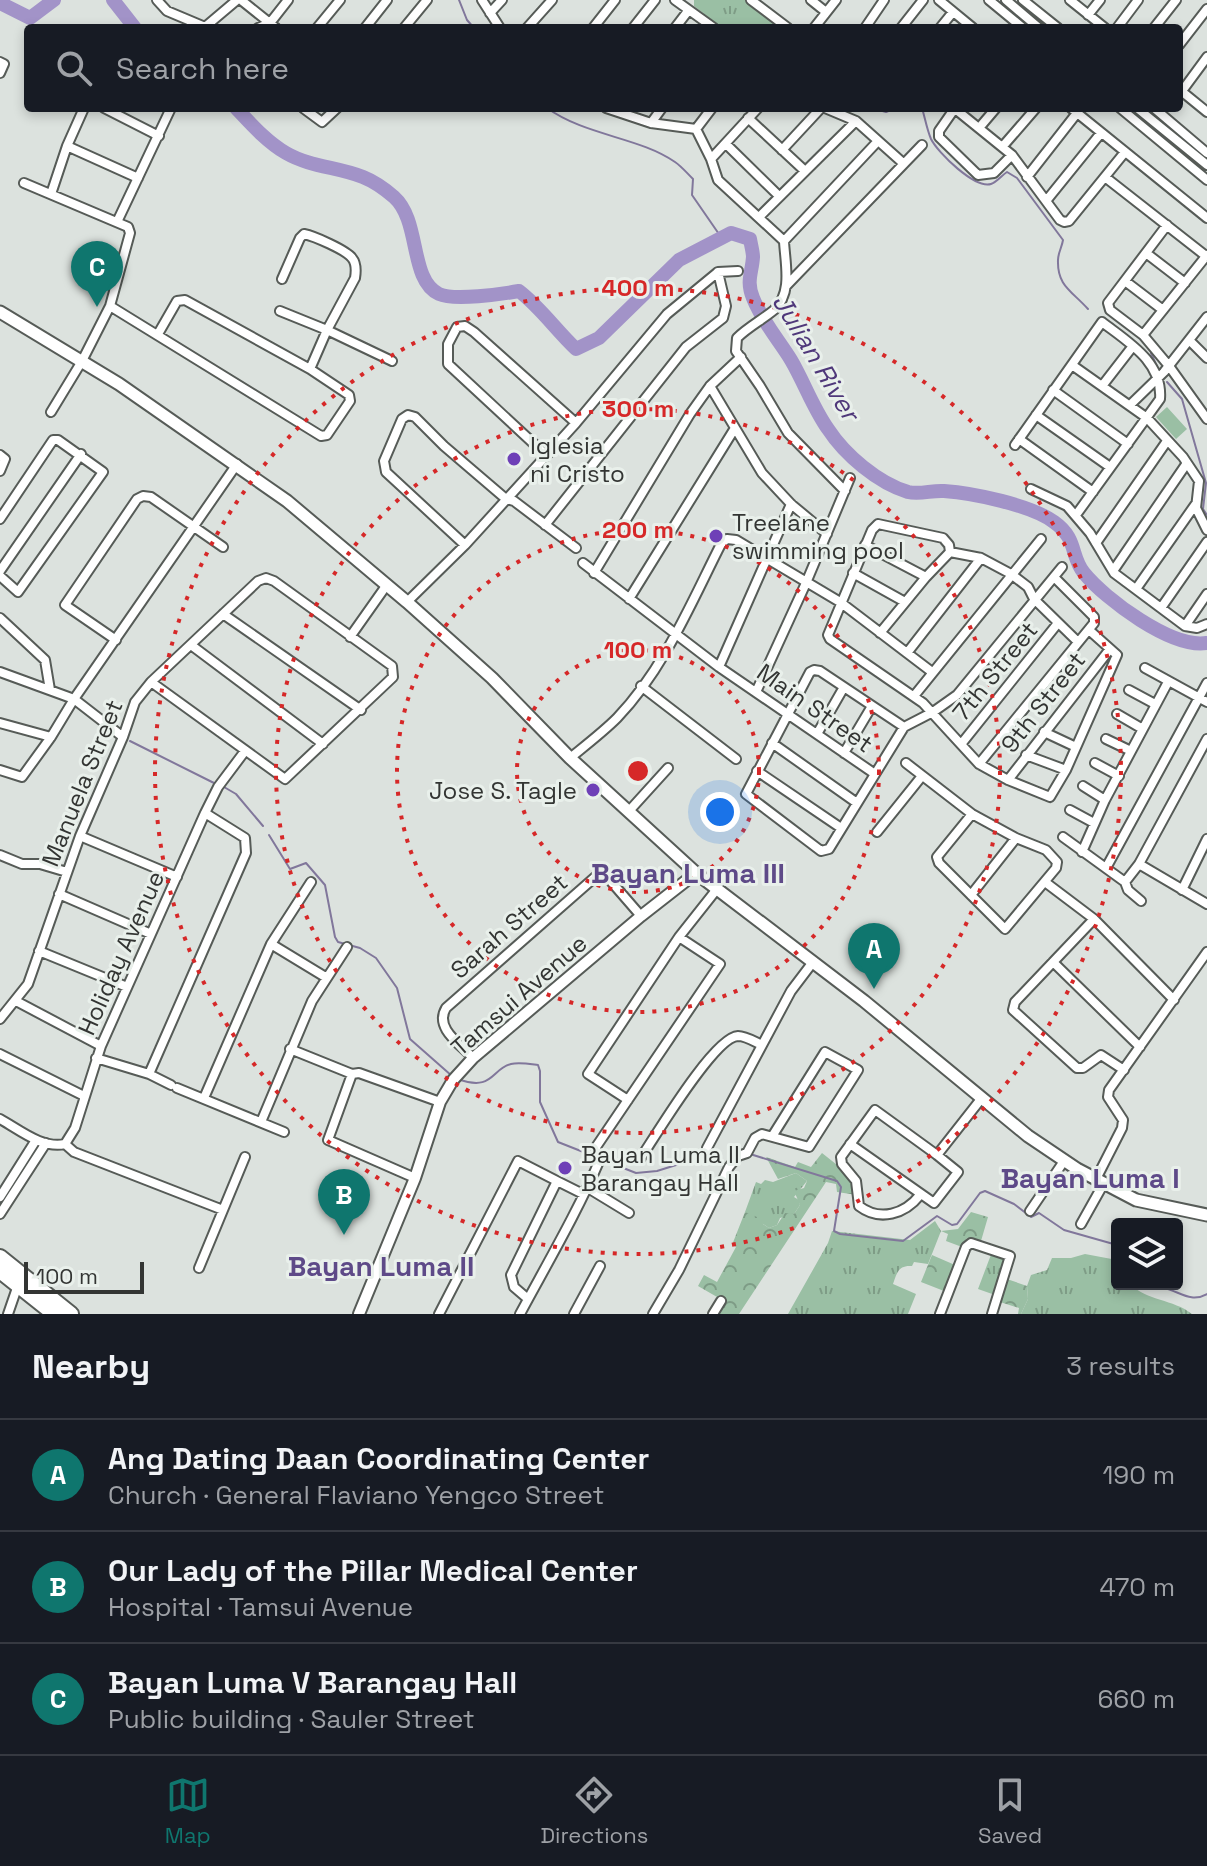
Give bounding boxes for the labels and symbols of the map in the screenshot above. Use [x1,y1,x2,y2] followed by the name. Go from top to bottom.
[71,241,123,307] pin: C
[602,272,674,303] text: 400 m
[765,287,869,430] water label: Julian River
[602,393,674,424] text: 300 m
[530,430,625,489] place label: Iglesia ni Cristo
[505,450,523,468] marker: Iglesia ni Cristo
[732,507,904,566] place label: Treelane swimming pool
[602,514,674,545] text: 200 m
[707,527,725,545] marker: Treelane swimming pool
[946,615,1044,727] street label: 7th Street
[604,634,672,665] text: 100 m
[994,645,1092,759] street label: 9th Street
[751,657,879,759] street label: Main Street
[34,695,130,871] street label: Manuela Street
[624,757,652,785] centre of rings
[429,775,577,806] place label: Jose S. Tagle
[584,781,602,799] marker: Jose S. Tagle
[700,792,740,832] your location
[591,855,785,891] district label: Bayan Luma III
[71,866,171,1040] street label: Holiday Avenue
[444,867,574,985] street label: Sarah Street
[848,923,900,989] pin: A
[445,927,593,1063] street label: Tamsui Avenue
[581,1139,740,1198] place label: Bayan Luma II Barangay Hall
[556,1159,574,1177] marker: Bayan Luma II Barangay Hall
[1000,1160,1180,1196] district label: Bayan Luma I
[318,1169,370,1235] pin: B
[288,1248,474,1284] district label: Bayan Luma II
[24,1258,144,1294] scale bar

